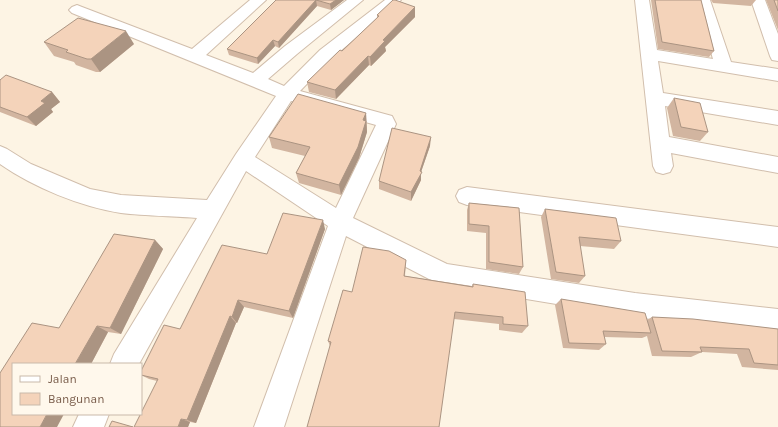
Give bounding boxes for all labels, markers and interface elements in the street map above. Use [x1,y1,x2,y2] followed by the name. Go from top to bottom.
[12,363,142,415] legend
[48,372,77,386] text: Jalan
[48,392,104,406] text: Bangunan

